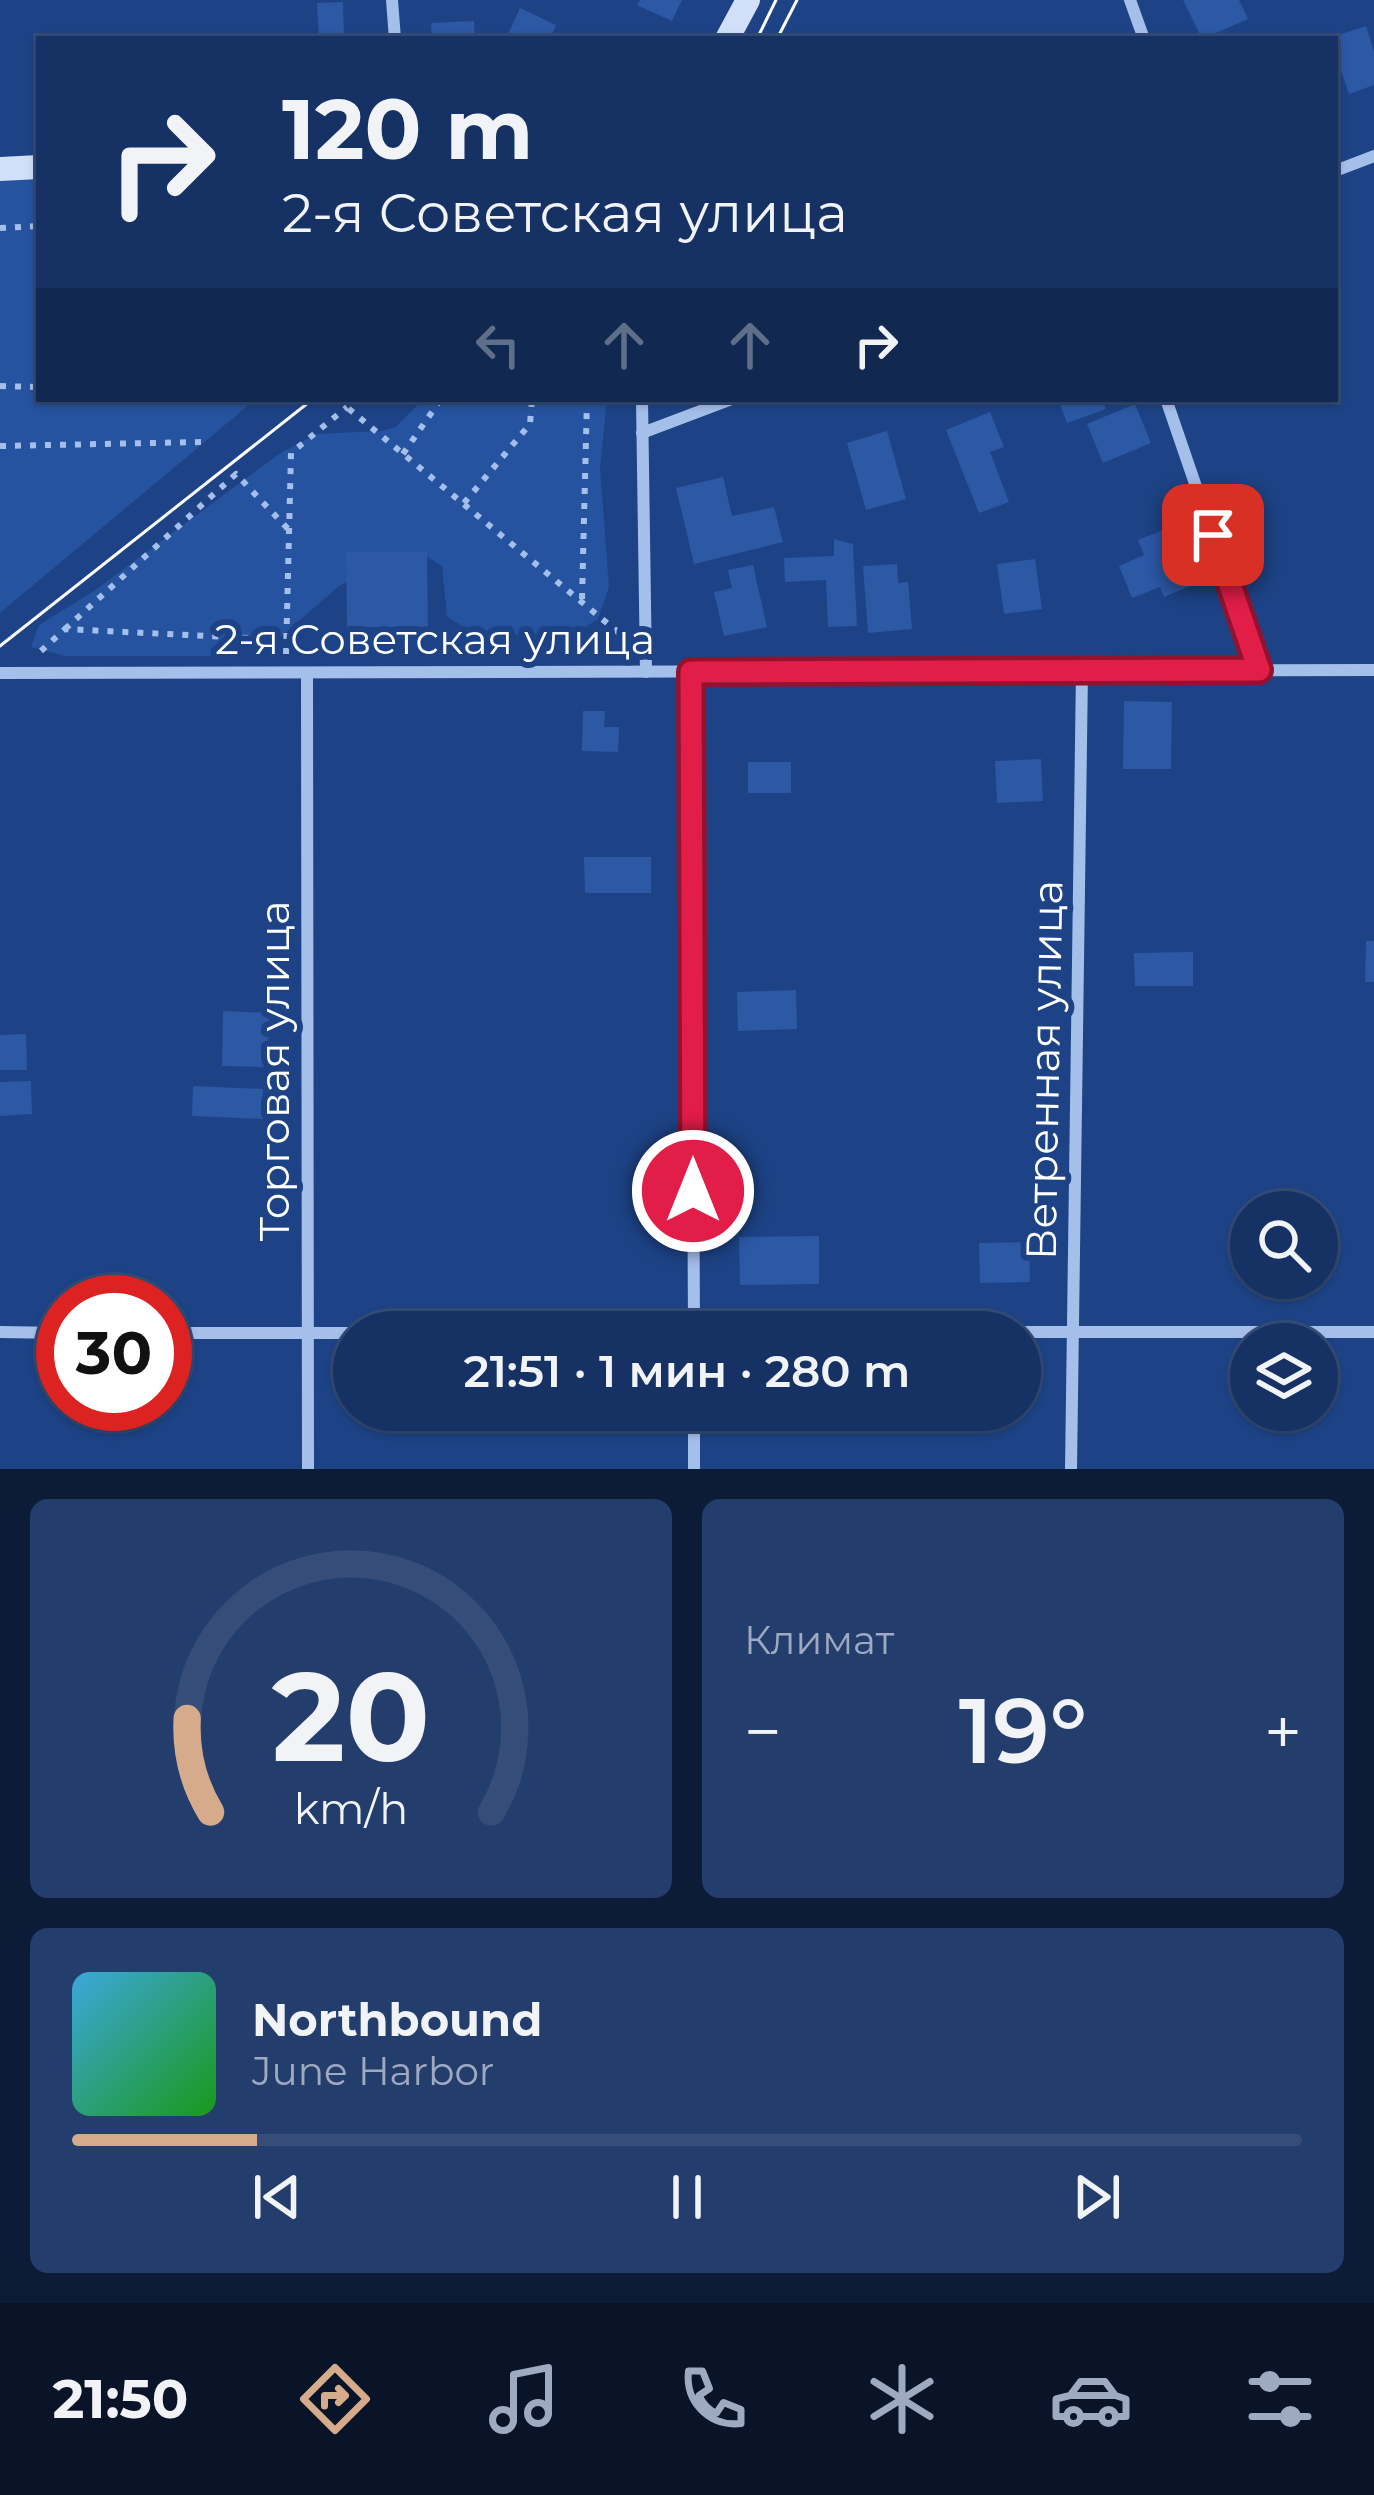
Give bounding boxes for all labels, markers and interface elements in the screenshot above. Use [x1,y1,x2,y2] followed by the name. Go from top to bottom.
[282,78,533,180] text: 120 m
[84,84,240,240] icon: right
[282,180,848,246] text: 2-я Советская улица
[465,312,531,378] icon: left
[591,312,657,378] icon: ahead
[717,312,783,378] icon: ahead
[843,312,909,378] icon: right
[1162,484,1264,586] pin
[1180,502,1246,568] icon: arrive
[215,613,655,665] street label: 2-я Советская улица
[1015,880,1073,1260] street label: Ветренная улица
[248,900,300,1242] street label: Торговая улица
[630,1128,756,1254] position arrow
[1230,1191,1338,1431] map controls
[1230,1191,1338,1299] button: search
[36,1275,192,1431] speed limit sign: 30
[1230,1323,1338,1431] button: layers
[464,1343,910,1398] text: 21:51 · 1 мин · 280 m
[744,1616,894,1664] text: Климат
[272,1640,430,1792] text: 20
[959,1676,1087,1786] text: 19°
[744,1691,782,1772] text: −
[1264,1691,1302,1772] text: +
[294,1781,408,1834] text: km/h
[252,1992,542,2047] text: Northbound
[252,2047,494,2095] text: June Harbor
[244,2164,310,2230] icon: previous
[654,2164,720,2230] icon: pause
[1064,2164,1130,2230] icon: next
[293,2357,377,2441] icon: directions
[482,2357,566,2441] icon: music
[671,2357,755,2441] icon: phone
[860,2357,944,2441] icon: climate
[1049,2357,1133,2441] icon: car
[1238,2357,1322,2441] icon: filters
[52,2366,188,2432] text: 21:50

